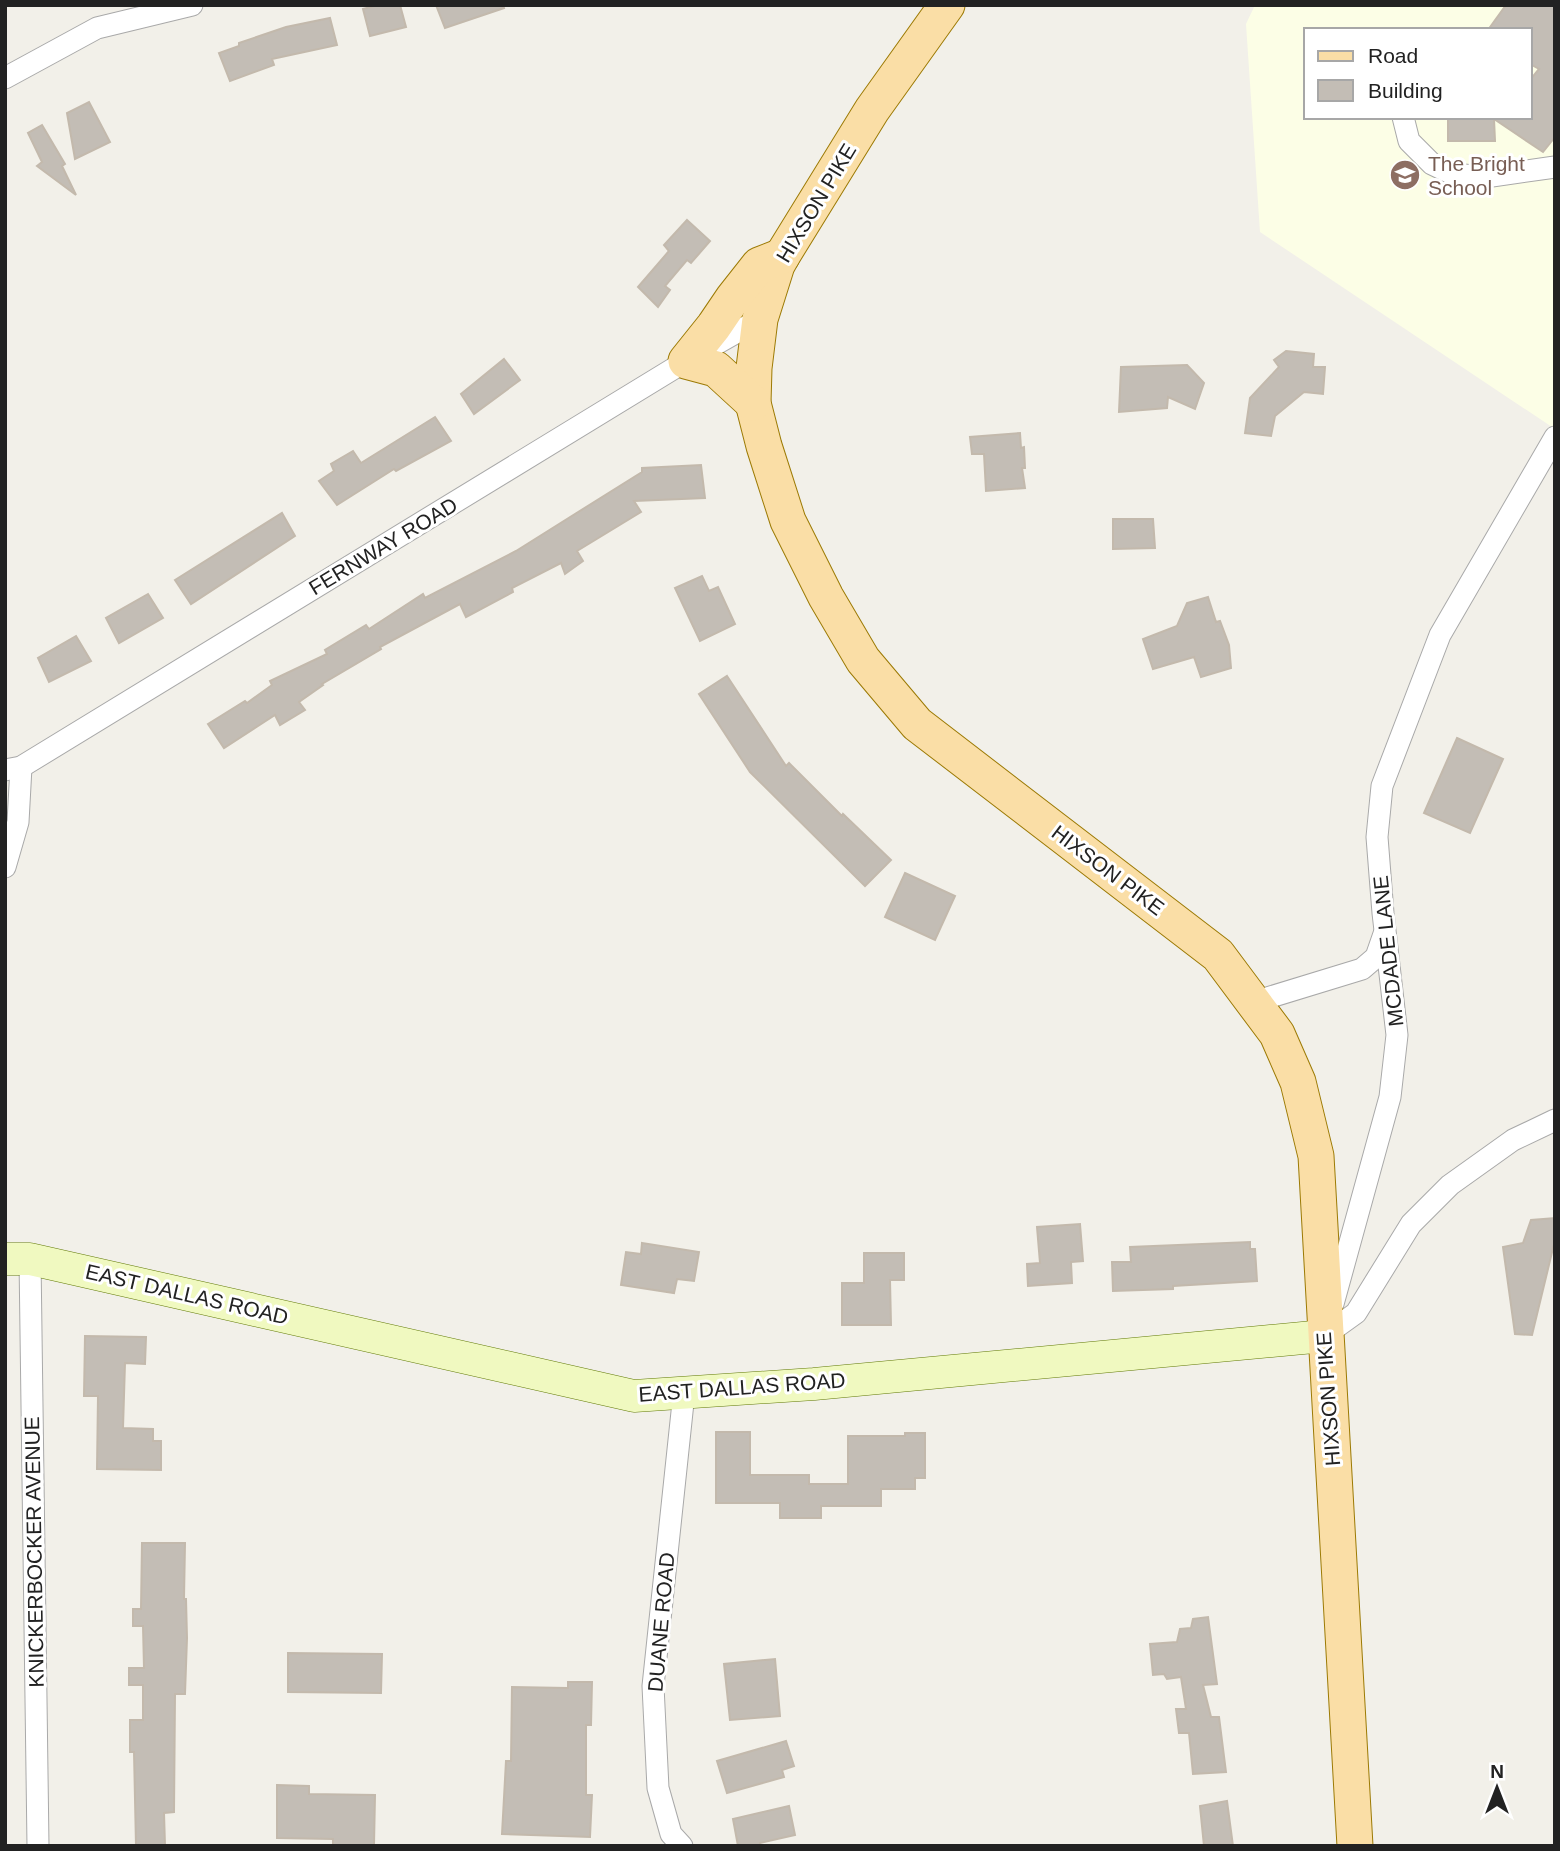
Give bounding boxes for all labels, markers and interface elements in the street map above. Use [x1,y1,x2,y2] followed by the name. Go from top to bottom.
[1304,28,1532,119] legend
[1368,44,1418,67] text: Road
[1368,79,1443,102] text: Building
[772,140,860,266] street label: HIXSON PIKE
[1428,152,1525,199] place label: The Bright School
[1388,158,1422,192] school or university icon: The Bright School
[305,493,461,599] street label: FERNWAY ROAD
[1047,820,1169,920] street label: HIXSON PIKE
[1369,874,1407,1028] street label: MCDADE LANE
[83,1259,291,1329] street label: EAST DALLAS ROAD
[1312,1331,1344,1467] street label: HIXSON PIKE
[638,1368,846,1406] street label: EAST DALLAS ROAD
[20,1416,48,1688] street label: KNICKERBOCKER AVENUE
[643,1551,679,1693] street label: DUANE ROAD
[1462,1753,1532,1823] north arrow
[1490,1761,1504,1782] text: N

